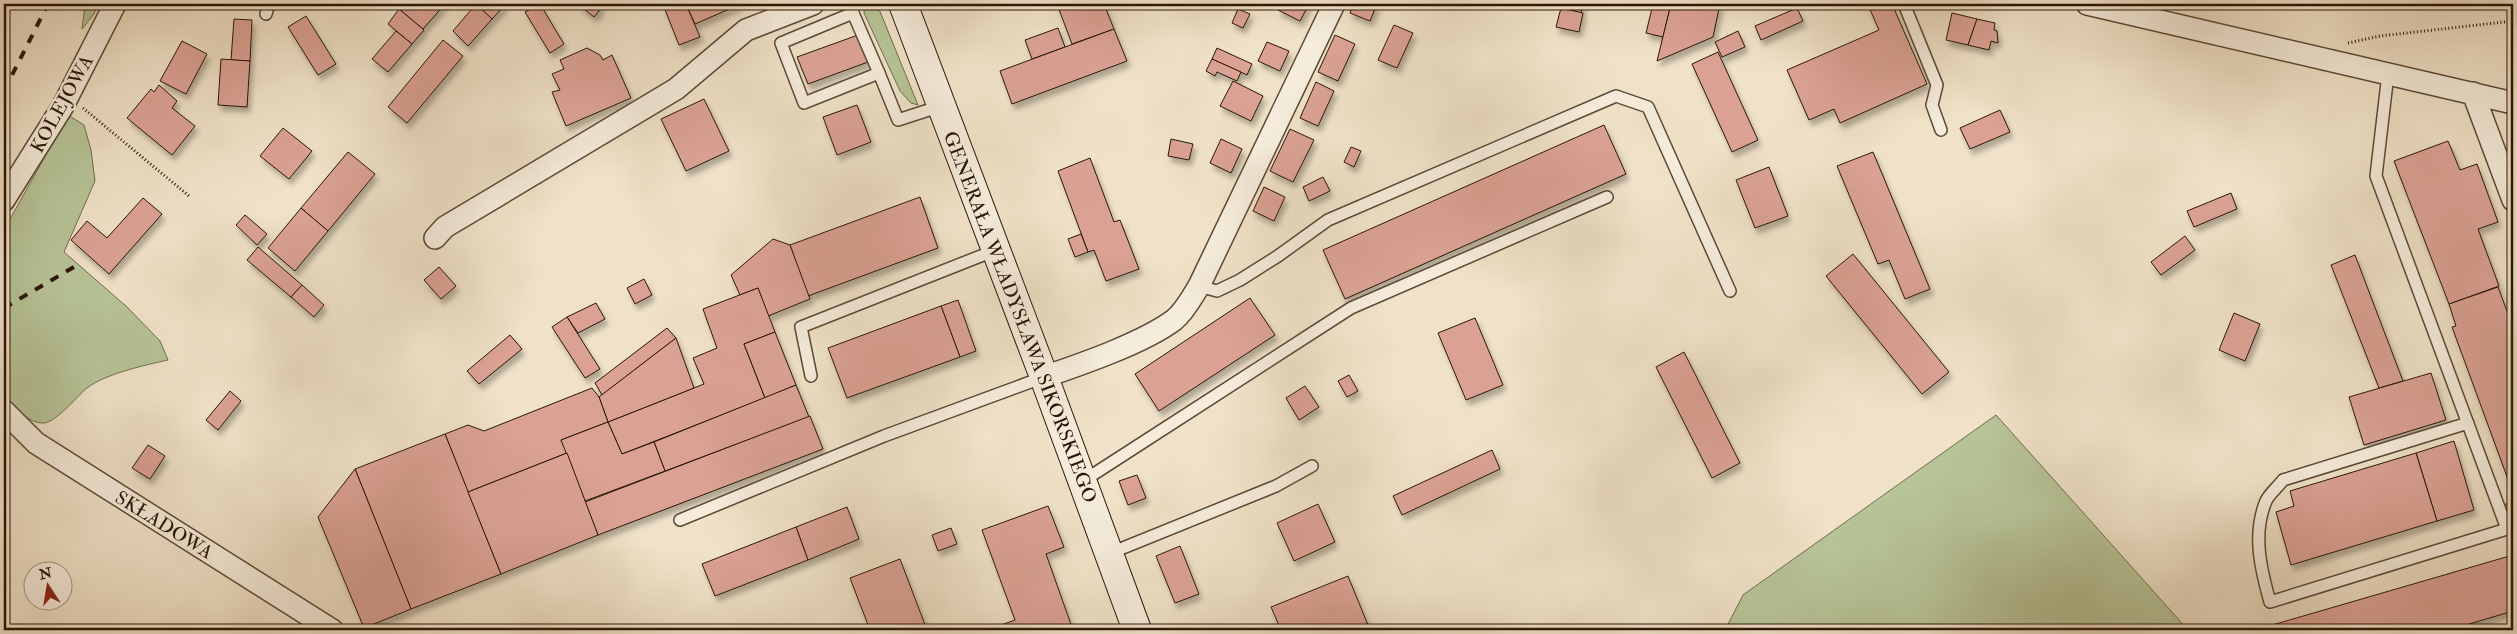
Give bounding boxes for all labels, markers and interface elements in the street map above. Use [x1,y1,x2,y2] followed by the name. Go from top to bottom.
[25,51,99,157] street label: KOLEJOWA
[938,128,1102,506] street label: GENERAŁA WŁADYSŁAWA SIKORSKIEGO
[111,485,217,565] street label: SKŁADOWA
[22,562,72,612] north arrow
[37,564,54,584] text: N

